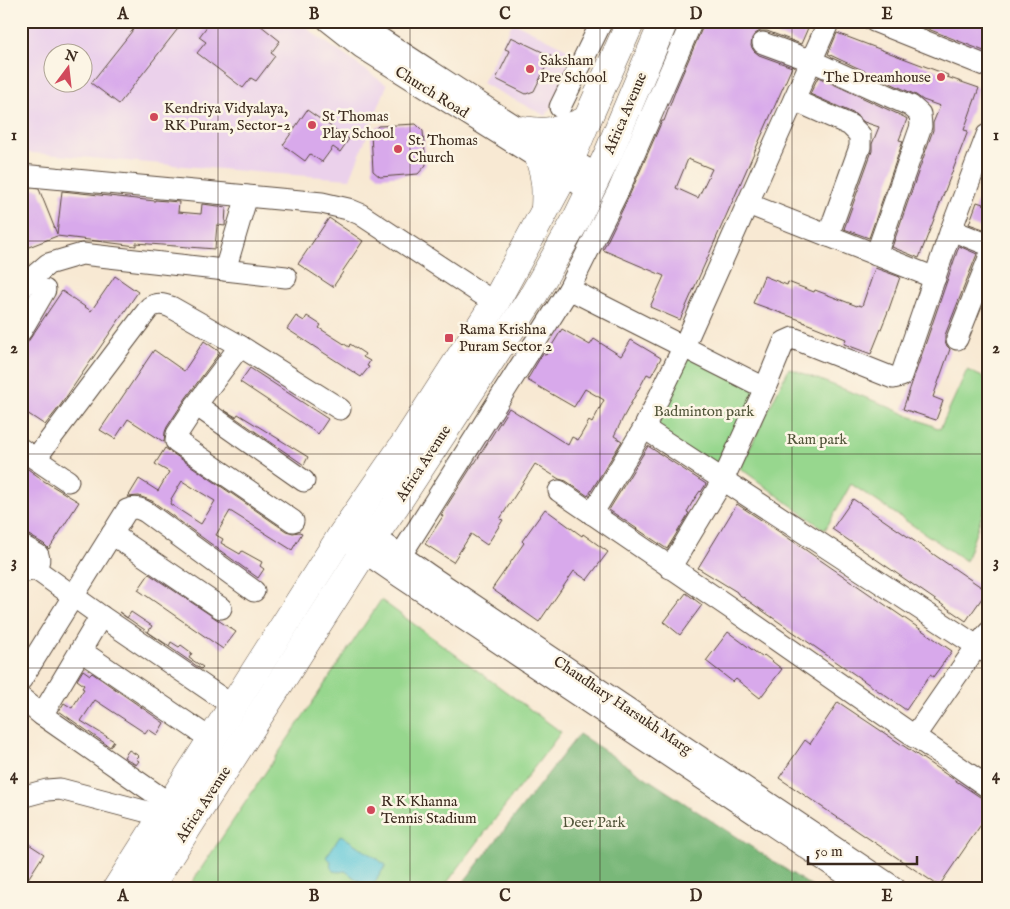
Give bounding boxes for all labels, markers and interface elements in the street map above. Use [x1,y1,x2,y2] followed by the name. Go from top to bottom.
[117,5,130,25] text: A
[309,5,320,25] text: B
[499,5,511,25] text: C
[690,5,703,25] text: D
[881,5,893,25] text: E
[42,42,92,92] north arrow
[62,46,79,67] text: N
[540,51,608,87] place label: Saksham Pre School
[391,62,473,123] street label: Church Road
[524,63,536,75] marker: Saksham Pre School
[824,68,931,87] place label: The Dreamhouse
[599,69,651,158] street label: Africa Avenue
[935,71,947,83] marker: The Dreamhouse
[164,99,290,135] place label: Kendriya Vidyalaya, RK Puram, Sector-2
[322,107,395,143] place label: St Thomas Play School
[148,111,160,123] marker: Kendriya Vidyalaya, RK Puram, Sector-2
[306,119,318,131] marker: St Thomas Play School
[11,126,17,146] text: 1
[993,126,999,146] text: 1
[408,131,478,167] place label: St. Thomas Church
[392,143,404,155] marker: St. Thomas Church
[459,320,552,356] place label: Rama Krishna Puram Sector 2
[443,332,455,344] marker: Rama Krishna Puram Sector 2
[10,339,18,359] text: 2
[992,339,1000,359] text: 2
[654,402,755,421] park label: Badminton park
[391,421,455,506] street label: Africa Avenue
[787,430,848,449] park label: Ram park
[11,553,17,573] text: 3
[993,553,999,573] text: 3
[550,652,696,759] street label: Chaudhary Harsukh Marg
[171,762,235,847] street label: Africa Avenue
[10,766,19,786] text: 4
[992,766,1001,786] text: 4
[381,792,477,828] place label: R K Khanna Tennis Stadium
[365,804,377,816] marker: R K Khanna Tennis Stadium
[562,813,627,832] park label: Deer Park
[808,834,916,866] scale bar
[815,842,843,861] text: 50 m
[117,887,130,907] text: A
[309,887,320,907] text: B
[499,887,511,907] text: C
[690,887,703,907] text: D
[881,887,893,907] text: E

